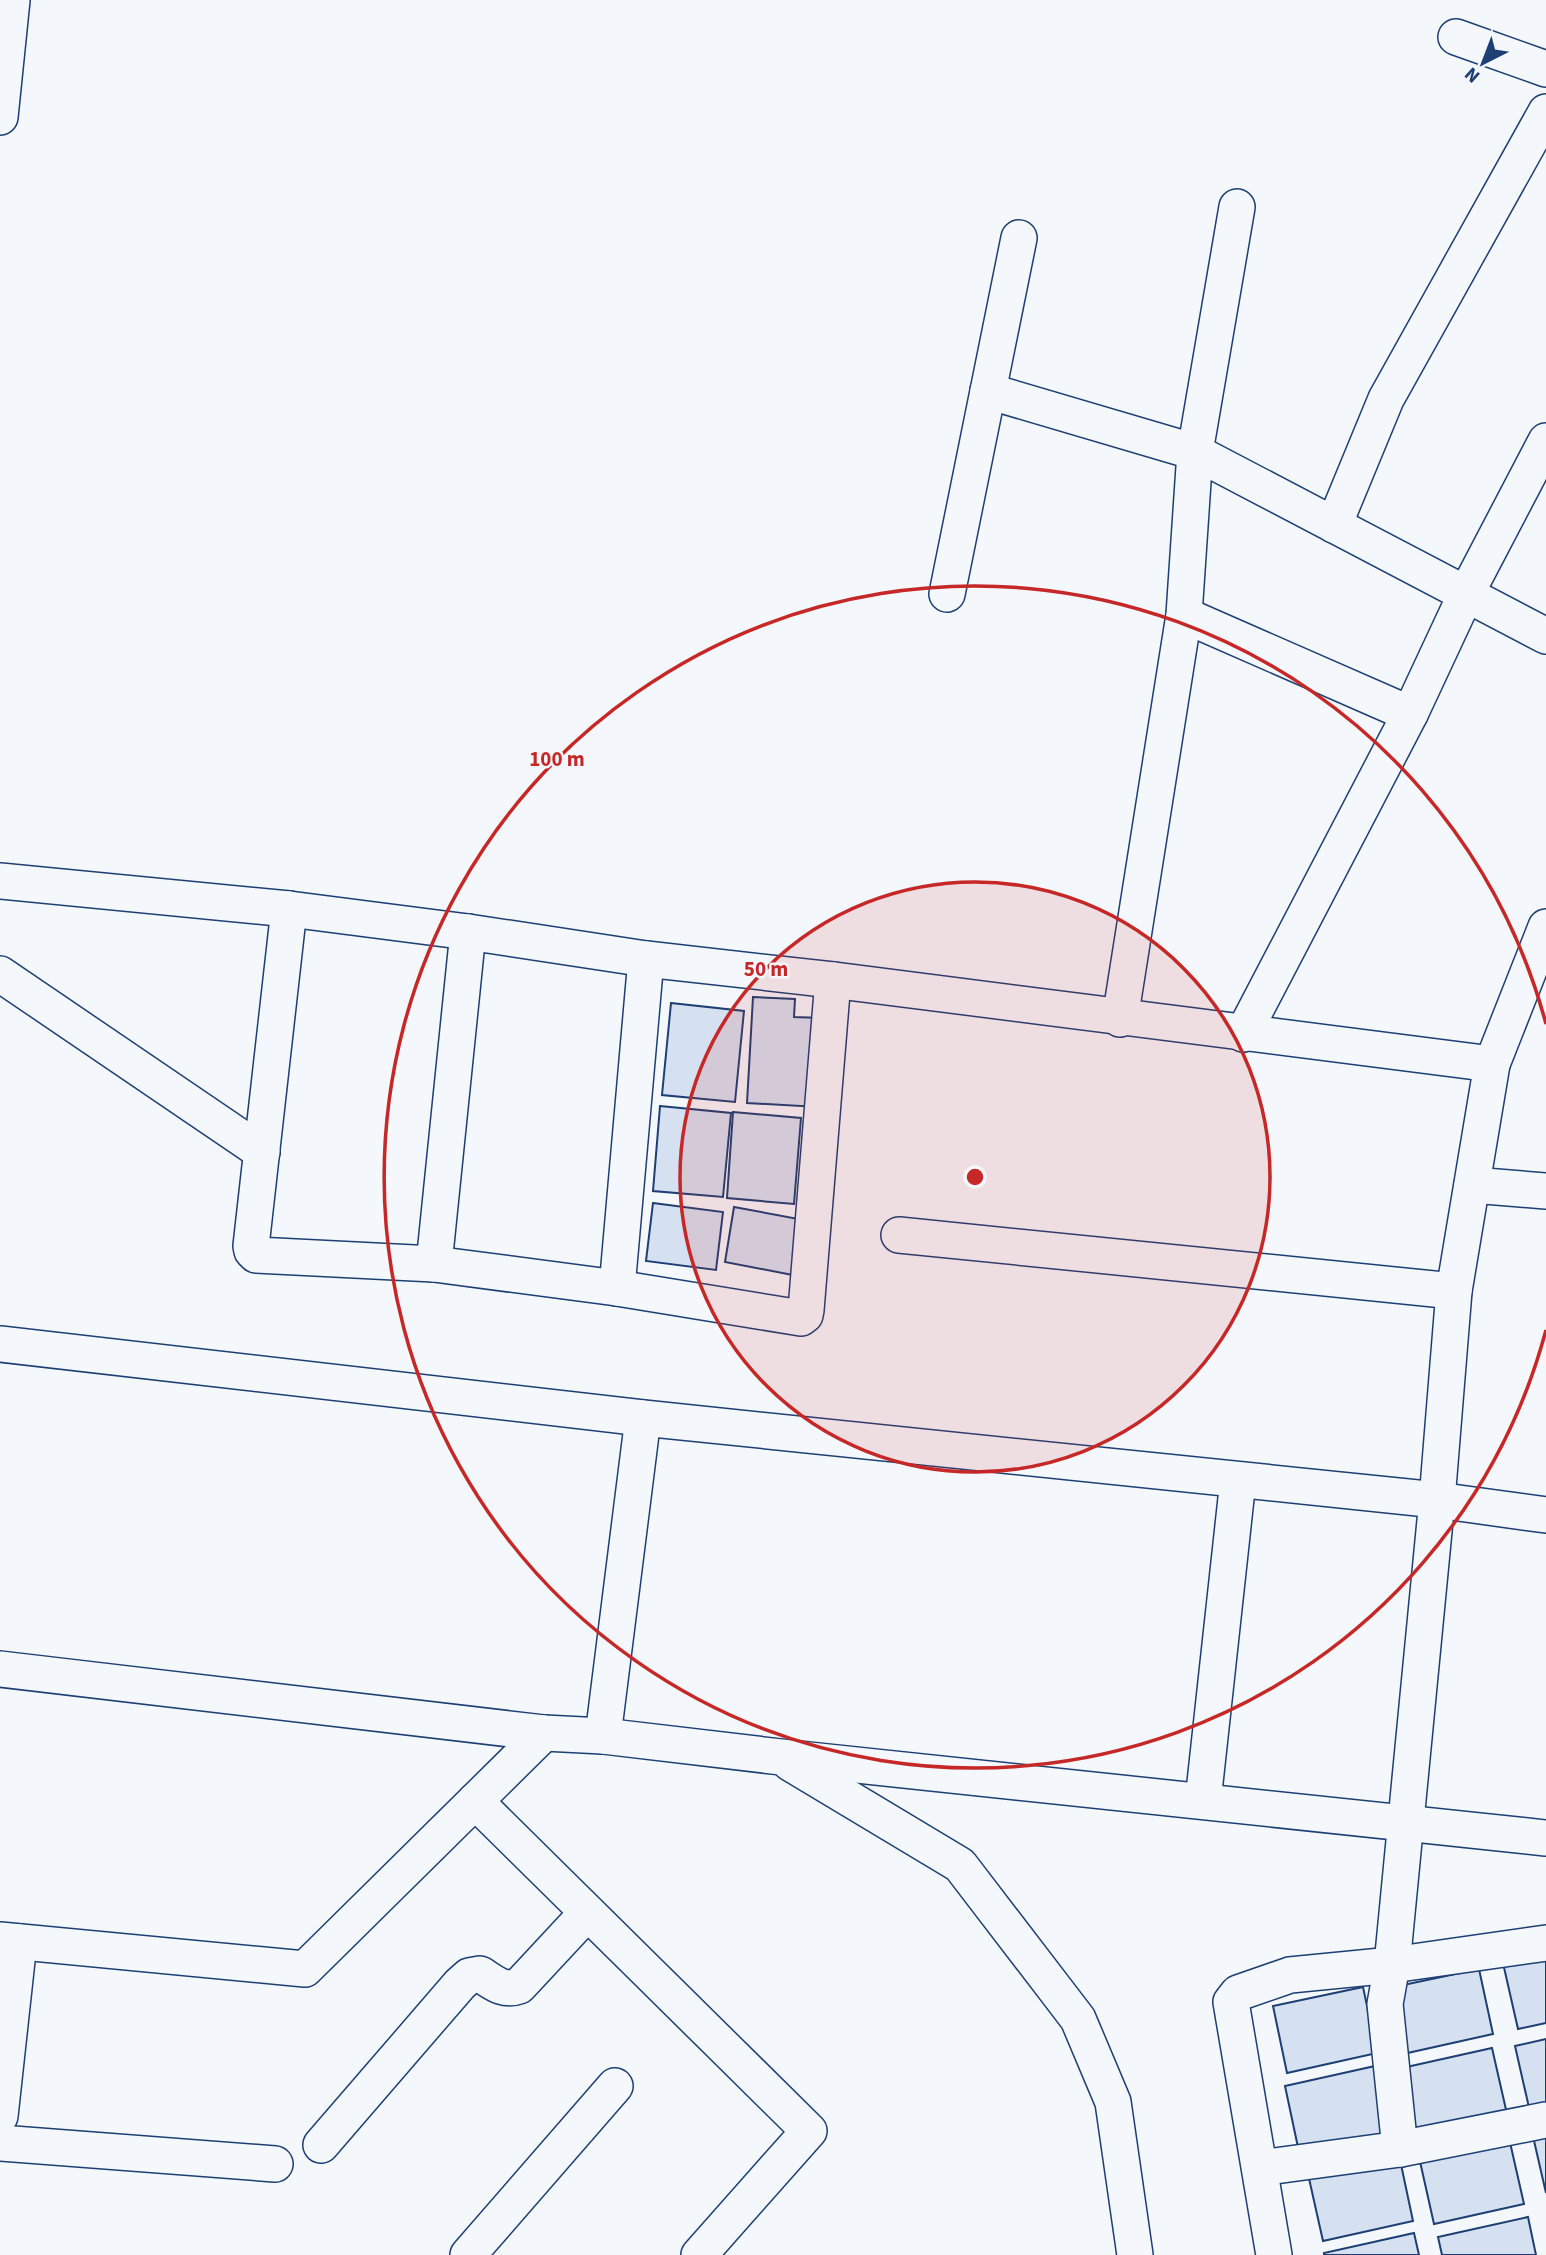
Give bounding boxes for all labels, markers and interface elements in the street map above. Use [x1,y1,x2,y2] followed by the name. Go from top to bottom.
[1448,28,1518,98] north arrow
[1459,60,1486,89] text: N
[529,744,585,774] text: 100 m
[744,954,788,984] text: 50 m
[963,1165,987,1189] centre of rings

